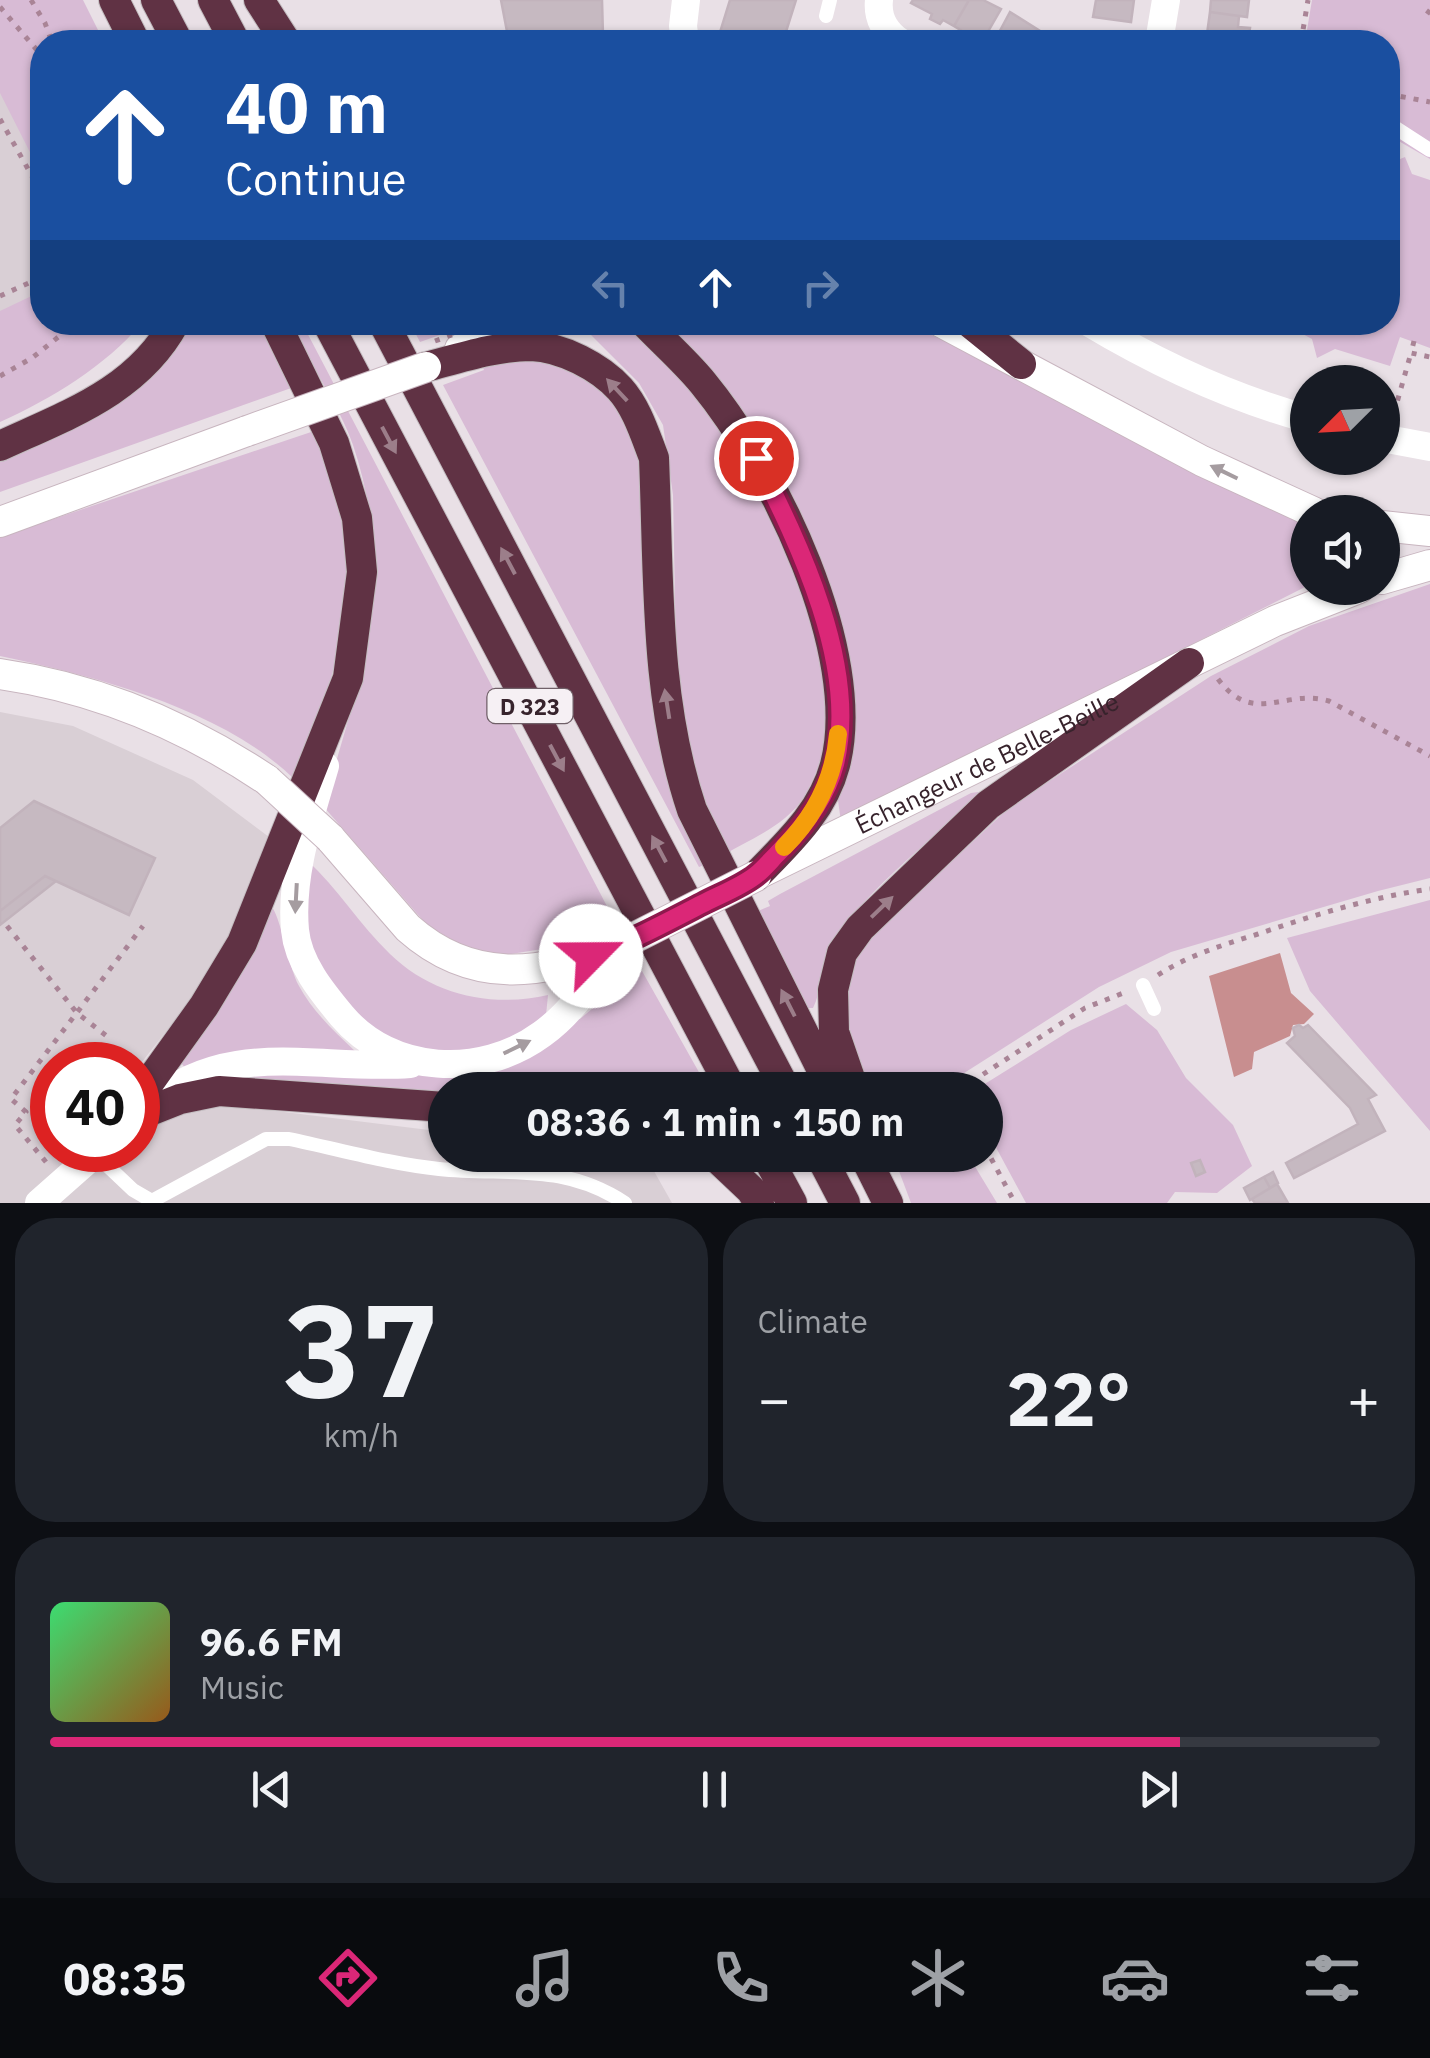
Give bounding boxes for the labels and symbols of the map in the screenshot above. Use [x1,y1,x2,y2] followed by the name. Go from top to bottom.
[1290,365,1400,475] north arrow
[606,378,629,402] one-way arrow
[714,416,799,501] pin
[380,425,397,454] one-way arrow
[1209,464,1238,481] one-way arrow
[500,547,517,576] one-way arrow
[849,684,1124,841] street label: Échangeur de Belle-Beille
[658,688,674,719] one-way arrow
[488,689,572,723] road number: D 323
[548,744,565,773] one-way arrow
[651,834,668,863] one-way arrow
[288,883,304,915] one-way arrow
[869,895,893,919] one-way arrow
[539,904,643,1008] position arrow
[780,988,797,1017] one-way arrow
[503,1039,532,1056] one-way arrow
[30,1042,160,1172] speed limit sign: 40

